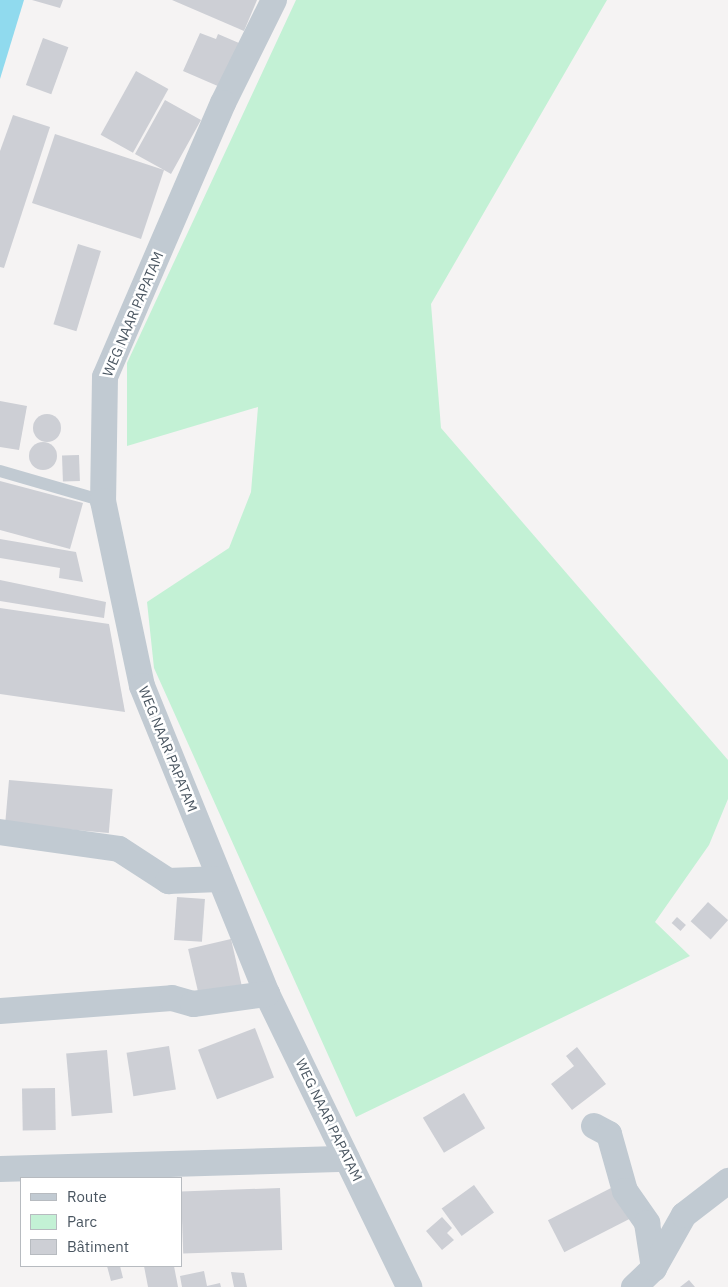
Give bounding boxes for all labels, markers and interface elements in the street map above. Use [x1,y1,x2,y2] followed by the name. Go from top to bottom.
[99,249,167,379] street label: WEG NAAR PAPATAM
[135,684,201,814] street label: WEG NAAR PAPATAM
[292,1056,366,1184] street label: WEG NAAR PAPATAM
[20,1177,182,1267] legend
[67,1187,107,1206] text: Route
[67,1212,97,1231] text: Parc
[67,1237,129,1256] text: Bâtiment

